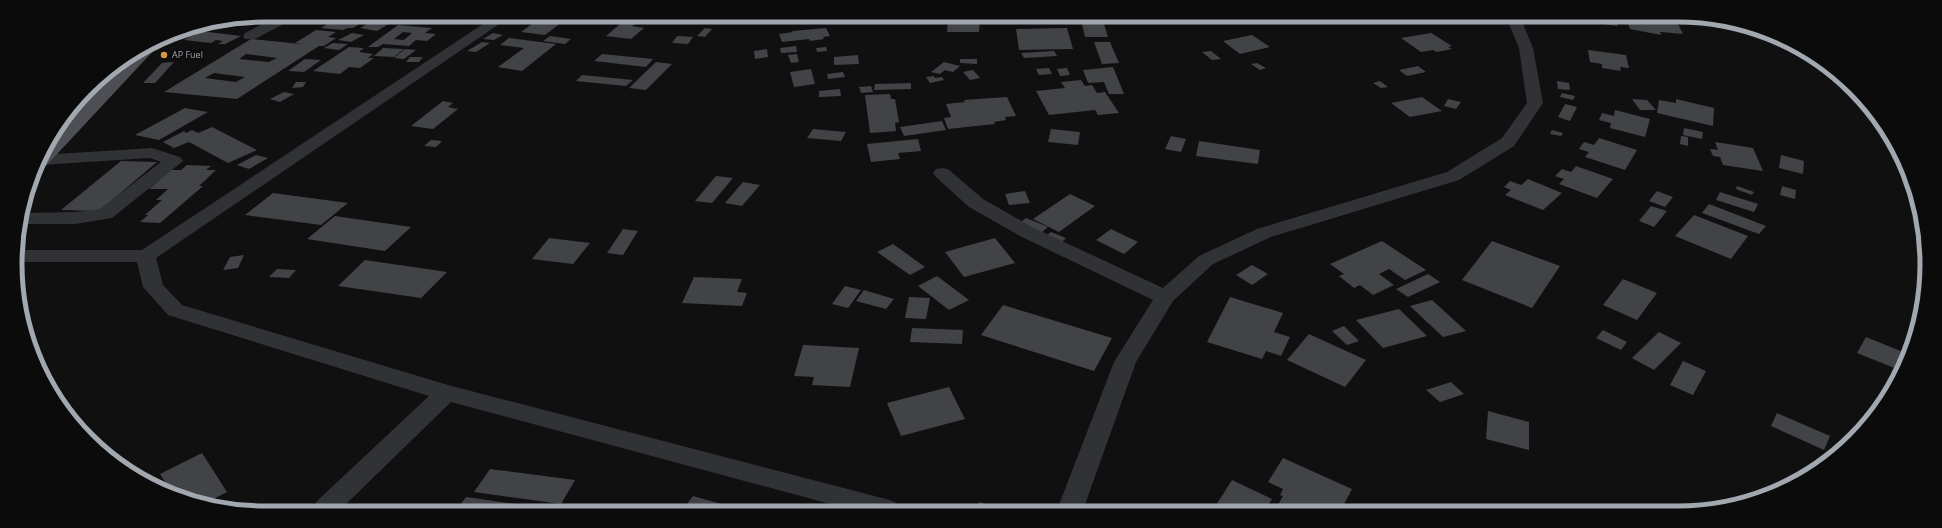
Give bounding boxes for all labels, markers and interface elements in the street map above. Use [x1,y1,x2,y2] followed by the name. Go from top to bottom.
[172,48,203,61] place label: AP Fuel
[159,50,169,60] marker: AP Fuel

